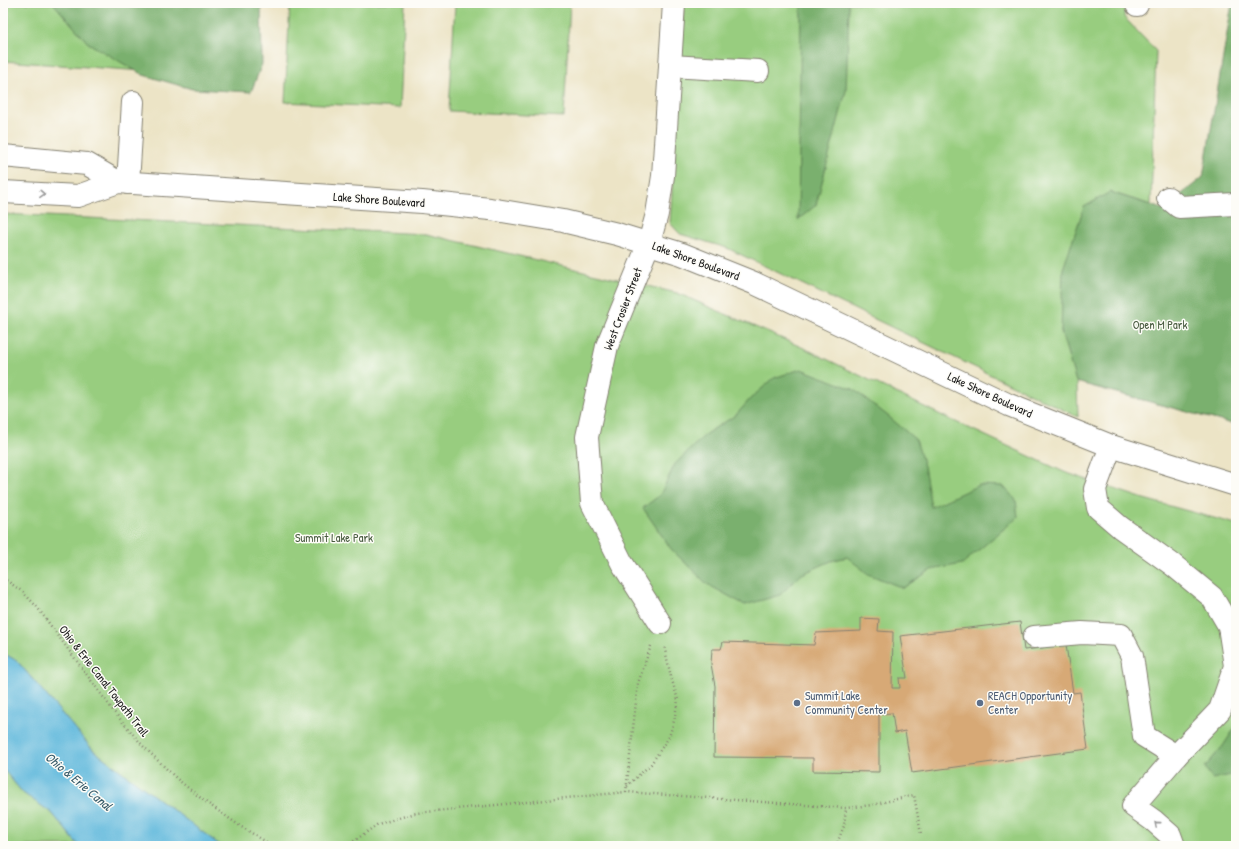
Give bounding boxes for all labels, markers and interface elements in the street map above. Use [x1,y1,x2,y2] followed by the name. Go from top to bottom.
[333,188,426,211] street label: Lake Shore Boulevard
[39,190,45,199] one-way arrow
[650,237,742,284] street label: Lake Shore Boulevard
[599,264,646,353] street label: West Crosier Street
[1133,316,1187,333] park label: Open M Park
[945,367,1036,422] street label: Lake Shore Boulevard
[295,529,373,546] park label: Summit Lake Park
[55,621,154,741] street label: Ohio & Erie Canal Towpath Trail
[805,687,888,718] place label: Summit Lake Community Center
[988,687,1072,718] place label: REACH Opportunity Center
[792,698,802,708] marker: Summit Lake Community Center
[975,698,985,708] marker: REACH Opportunity Center
[42,748,117,815] water label: Ohio & Erie Canal
[1154,821,1161,828] one-way arrow

